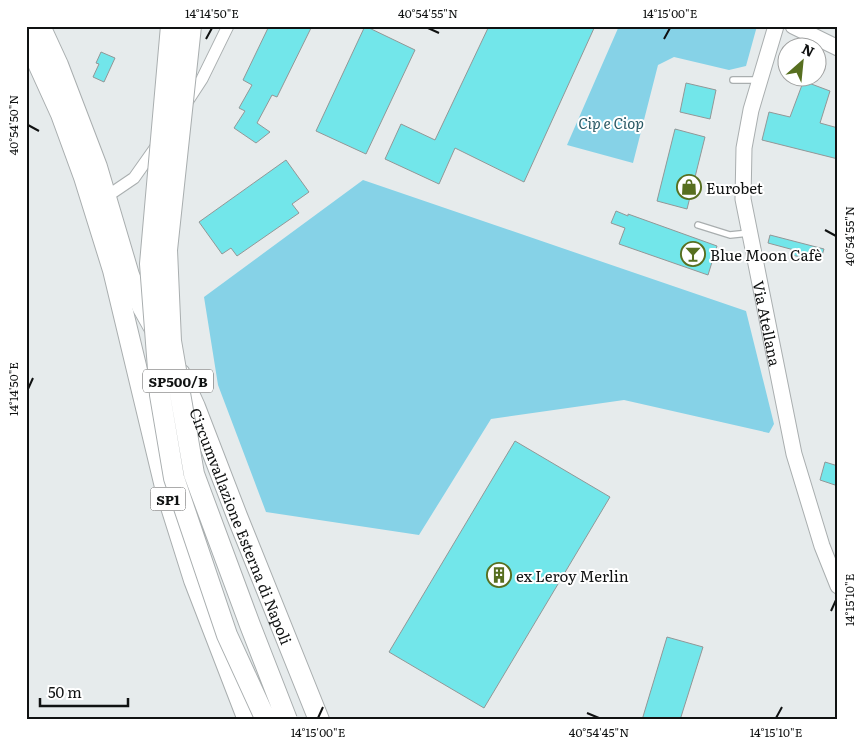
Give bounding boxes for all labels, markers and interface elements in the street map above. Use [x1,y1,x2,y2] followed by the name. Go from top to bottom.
[185,4,239,22] text: 14°14'50"E
[398,4,458,22] text: 40°54'55"N
[643,4,698,22] text: 14°15'00"E
[776,38,826,88] north arrow
[799,38,818,61] text: N
[4,95,22,155] text: 40°54'50"N
[578,111,644,134] park label: Cip e Ciop
[676,174,702,200] shop icon: Eurobet
[706,176,763,199] place label: Eurobet
[840,206,858,266] text: 40°54'55"N
[680,241,706,267] bar icon: Blue Moon Cafè
[710,243,822,266] place label: Blue Moon Cafè
[748,278,788,369] street label: Via Atellana
[4,362,22,416] text: 14°14'50"E
[143,370,213,392] road number: SP500/B
[185,404,299,648] street label: Circumvallazione Esterna di Napoli
[150,488,186,510] road number: SP1
[486,562,512,588] building icon: ex Leroy Merlin
[516,564,629,587] place label: ex Leroy Merlin
[840,573,858,626] text: 14°15'10"E
[40,676,128,708] scale bar
[48,680,82,703] text: 50 m
[291,723,346,741] text: 14°15'00"E
[569,723,629,741] text: 40°54'45"N
[750,723,803,741] text: 14°15'10"E

